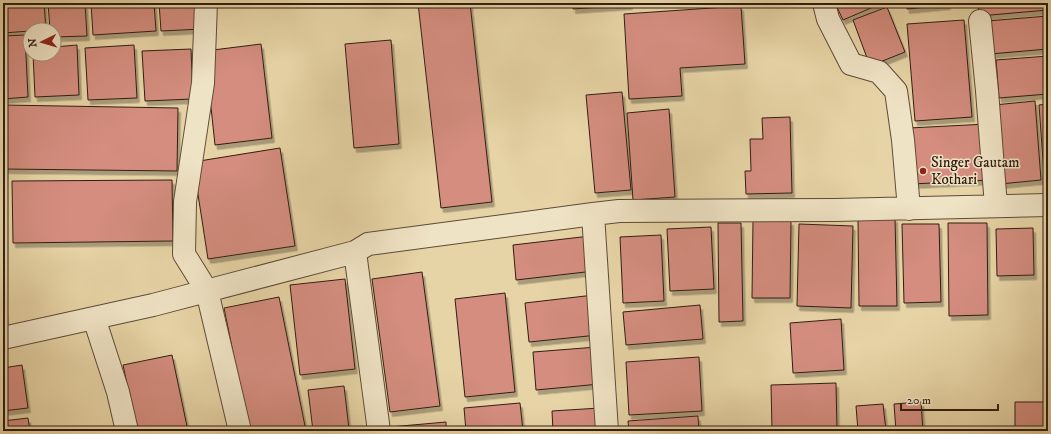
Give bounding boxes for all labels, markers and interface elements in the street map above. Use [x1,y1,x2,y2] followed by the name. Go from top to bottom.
[22,22,62,62] north arrow
[26,38,40,48] text: N
[931,153,1019,189] place label: Singer Gautam Kothari
[918,166,928,176] marker: Singer Gautam Kothari
[901,386,998,412] scale bar
[907,393,931,408] text: 20 m

